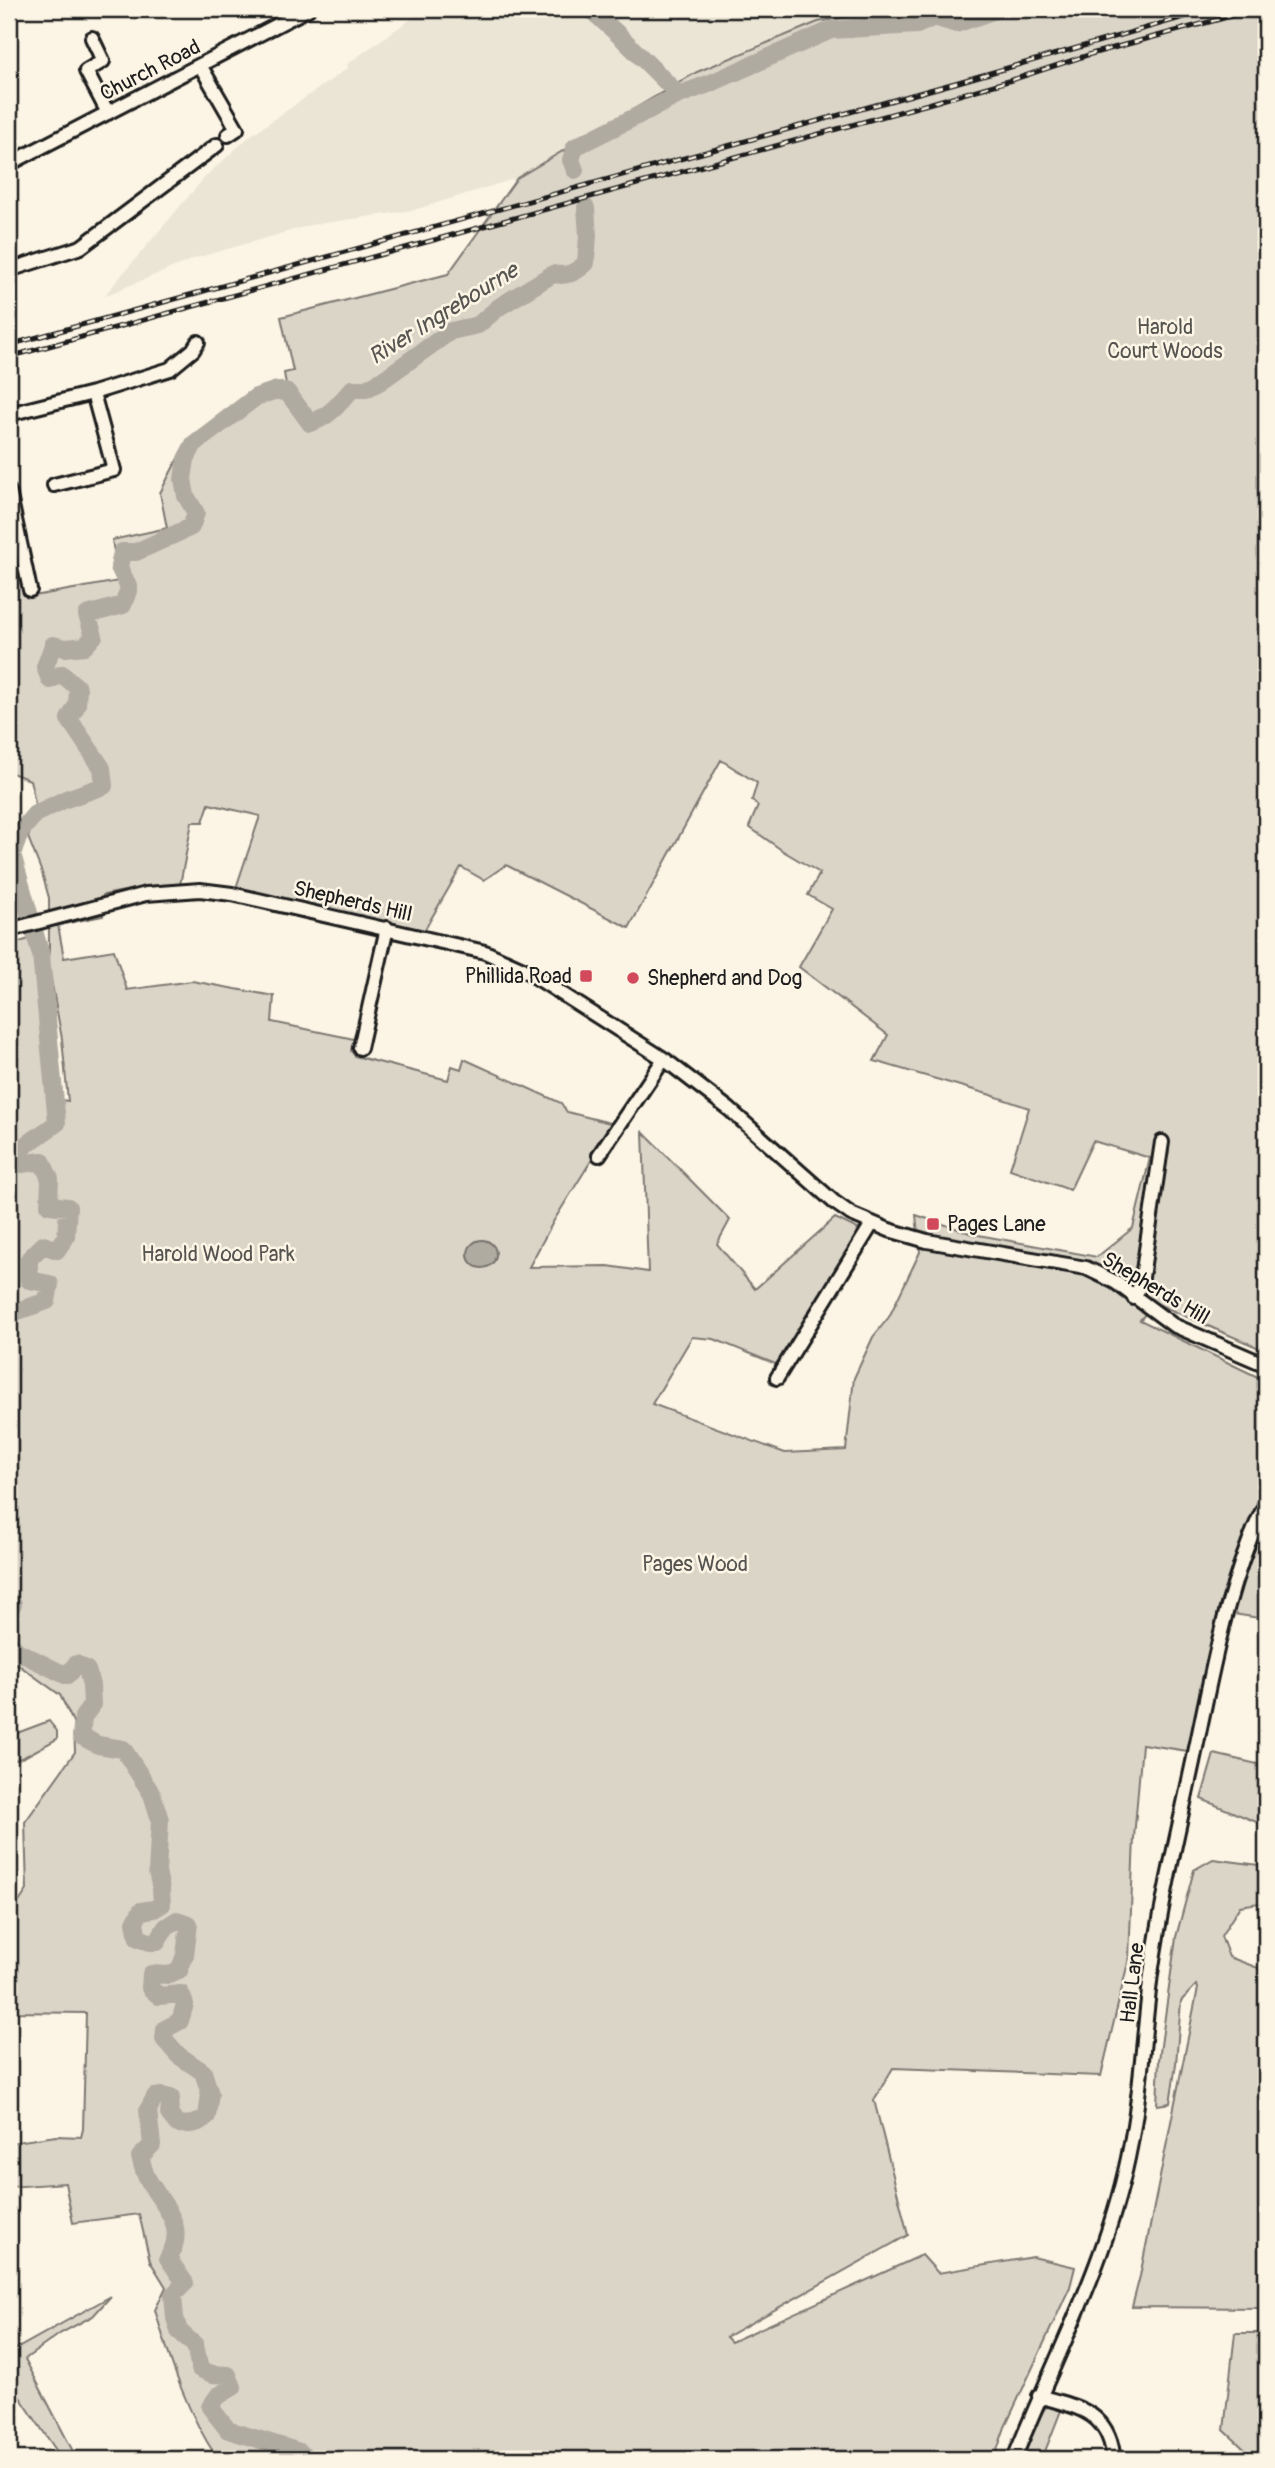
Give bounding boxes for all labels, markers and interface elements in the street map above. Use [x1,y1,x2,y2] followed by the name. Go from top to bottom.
[95,34,205,107] street label: Church Road
[363,254,526,371] water label: River Ingrebourne
[1107,314,1223,365] park label: Harold Court Woods
[291,875,415,928] street label: Shepherds Hill
[465,963,572,990] place label: Phillida Road
[647,965,802,992] place label: Shepherd and Dog
[578,968,594,984] marker: Phillida Road
[625,970,641,986] marker: Shepherd and Dog
[947,1211,1046,1238] place label: Pages Lane
[925,1216,941,1232] marker: Pages Lane
[141,1241,295,1268] park label: Harold Wood Park
[1097,1246,1215,1331] street label: Shepherds Hill
[642,1551,748,1578] park label: Pages Wood
[1114,1941,1151,2025] street label: Hall Lane

